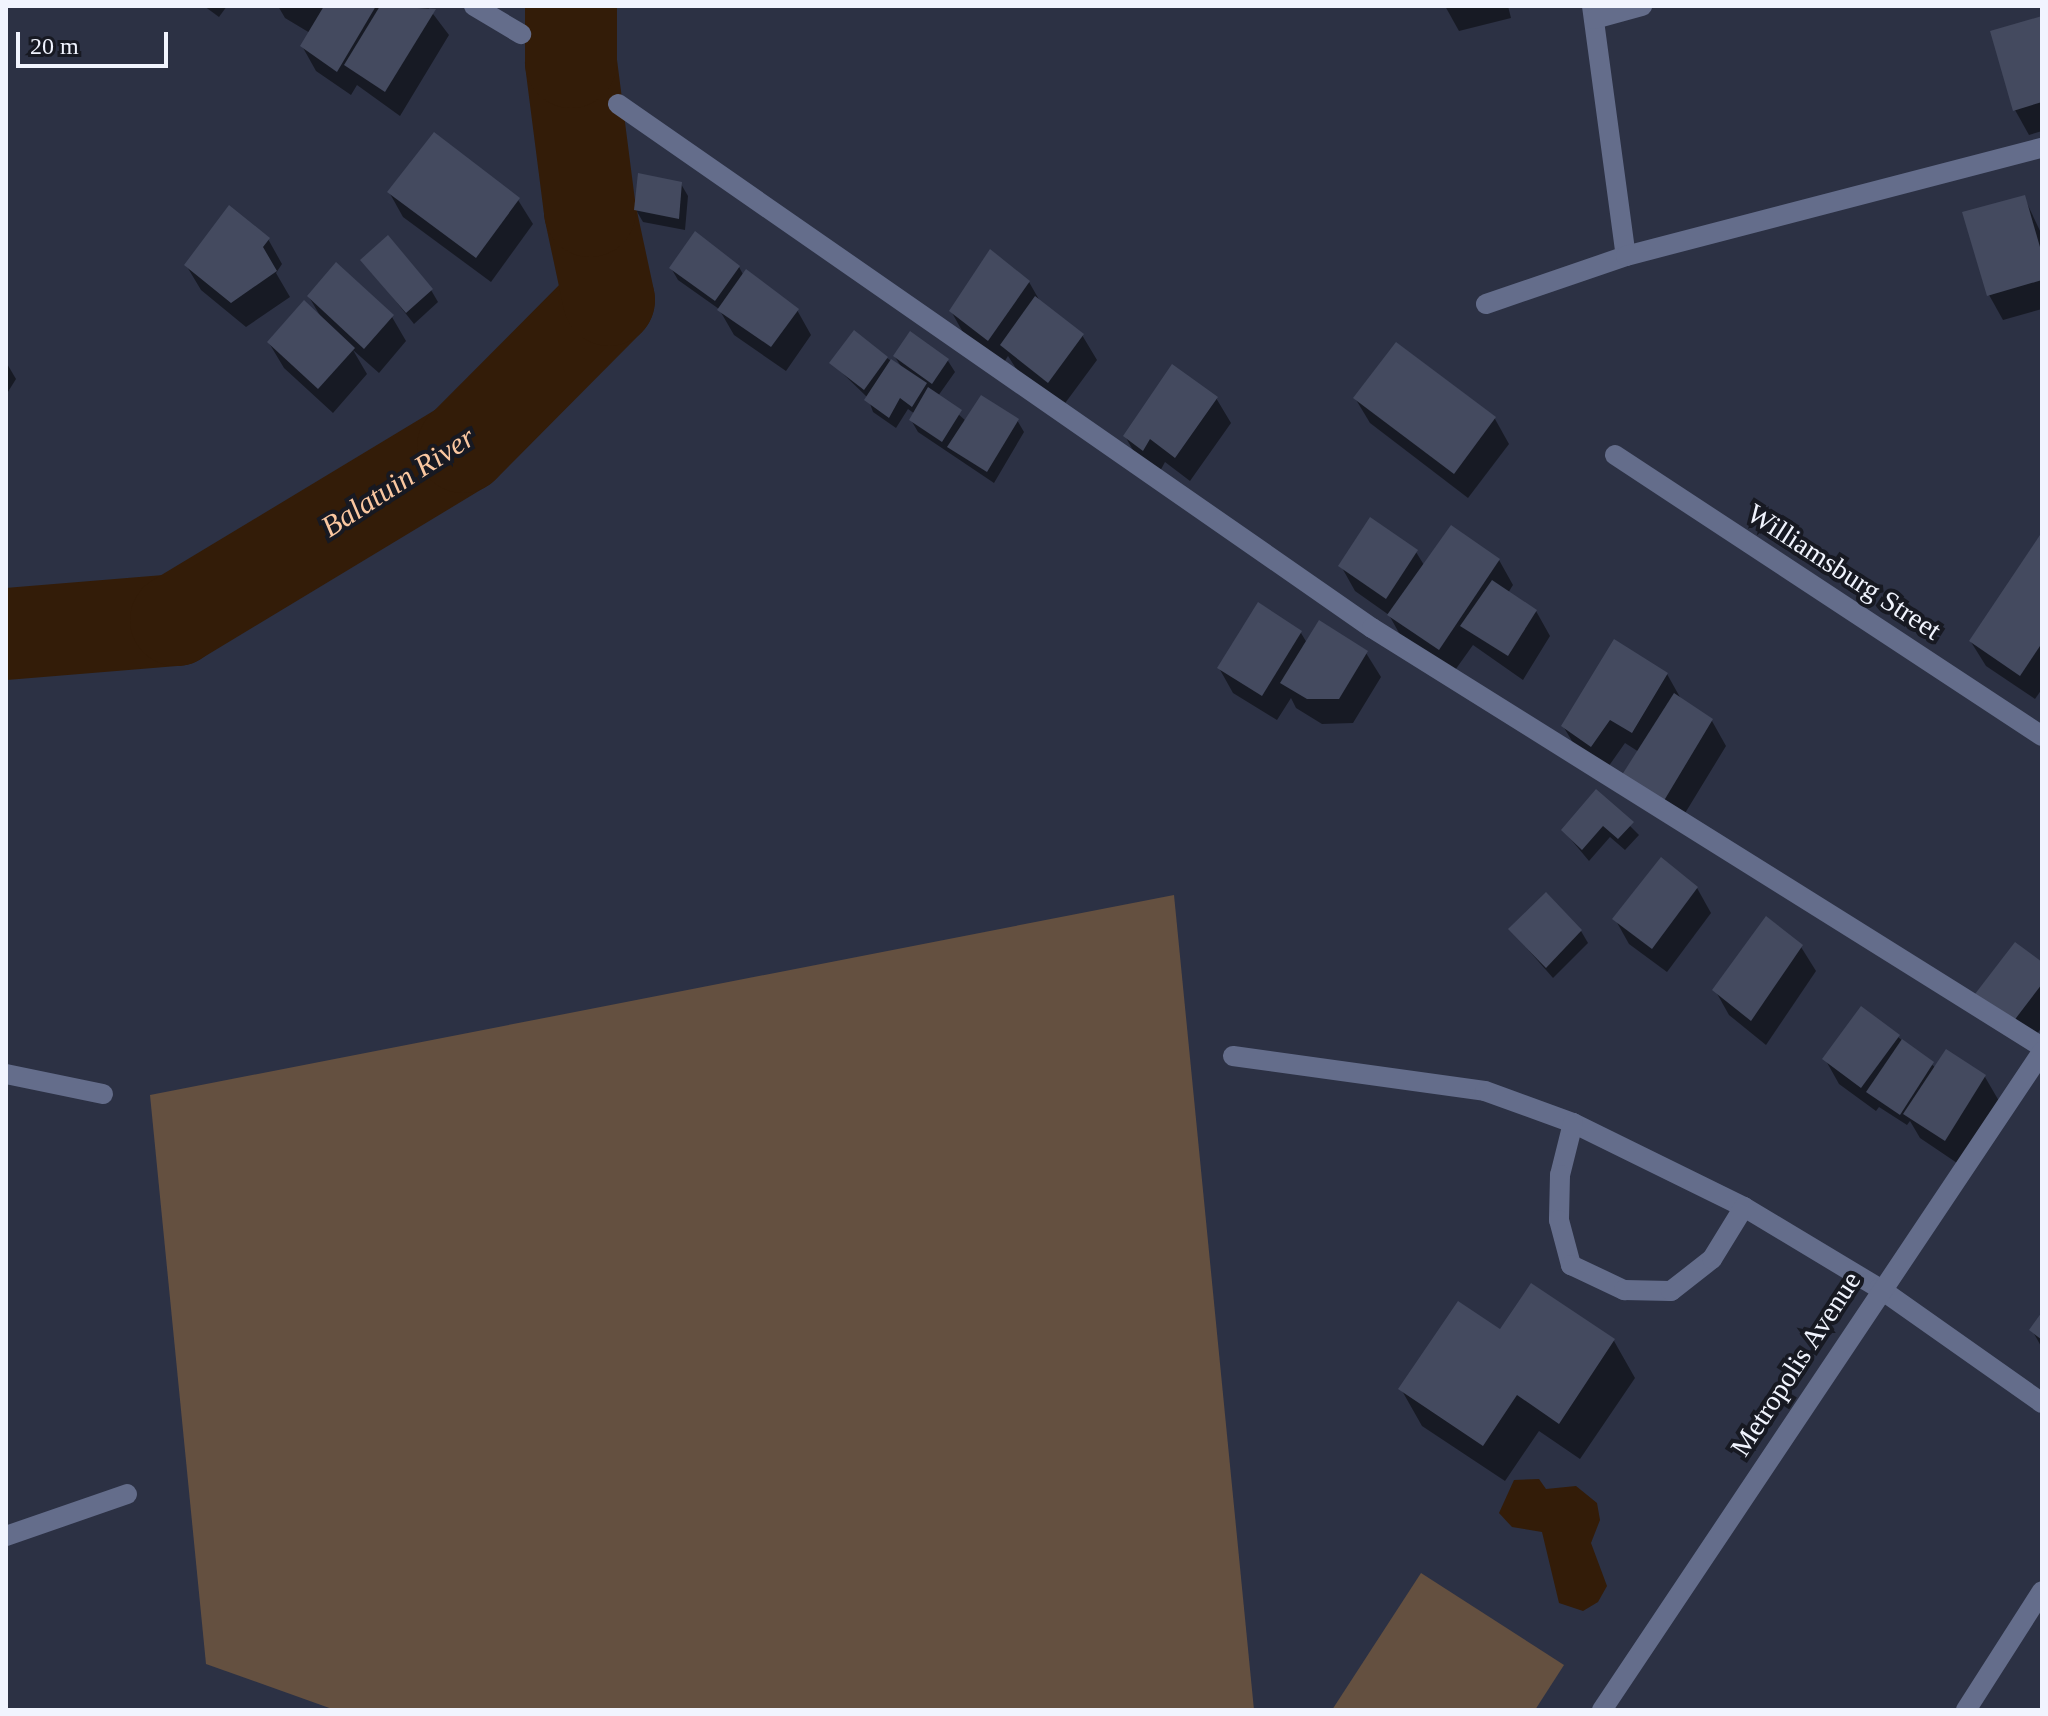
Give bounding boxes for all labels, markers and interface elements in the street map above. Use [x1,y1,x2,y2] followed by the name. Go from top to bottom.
[20,16,172,66] scale bar
[30,33,79,59] text: 20 m
[314,419,482,545] water label: Balatuin River
[1741,497,1947,647] street label: Williamsburg Street
[1723,1265,1869,1463] street label: Metropolis Avenue

